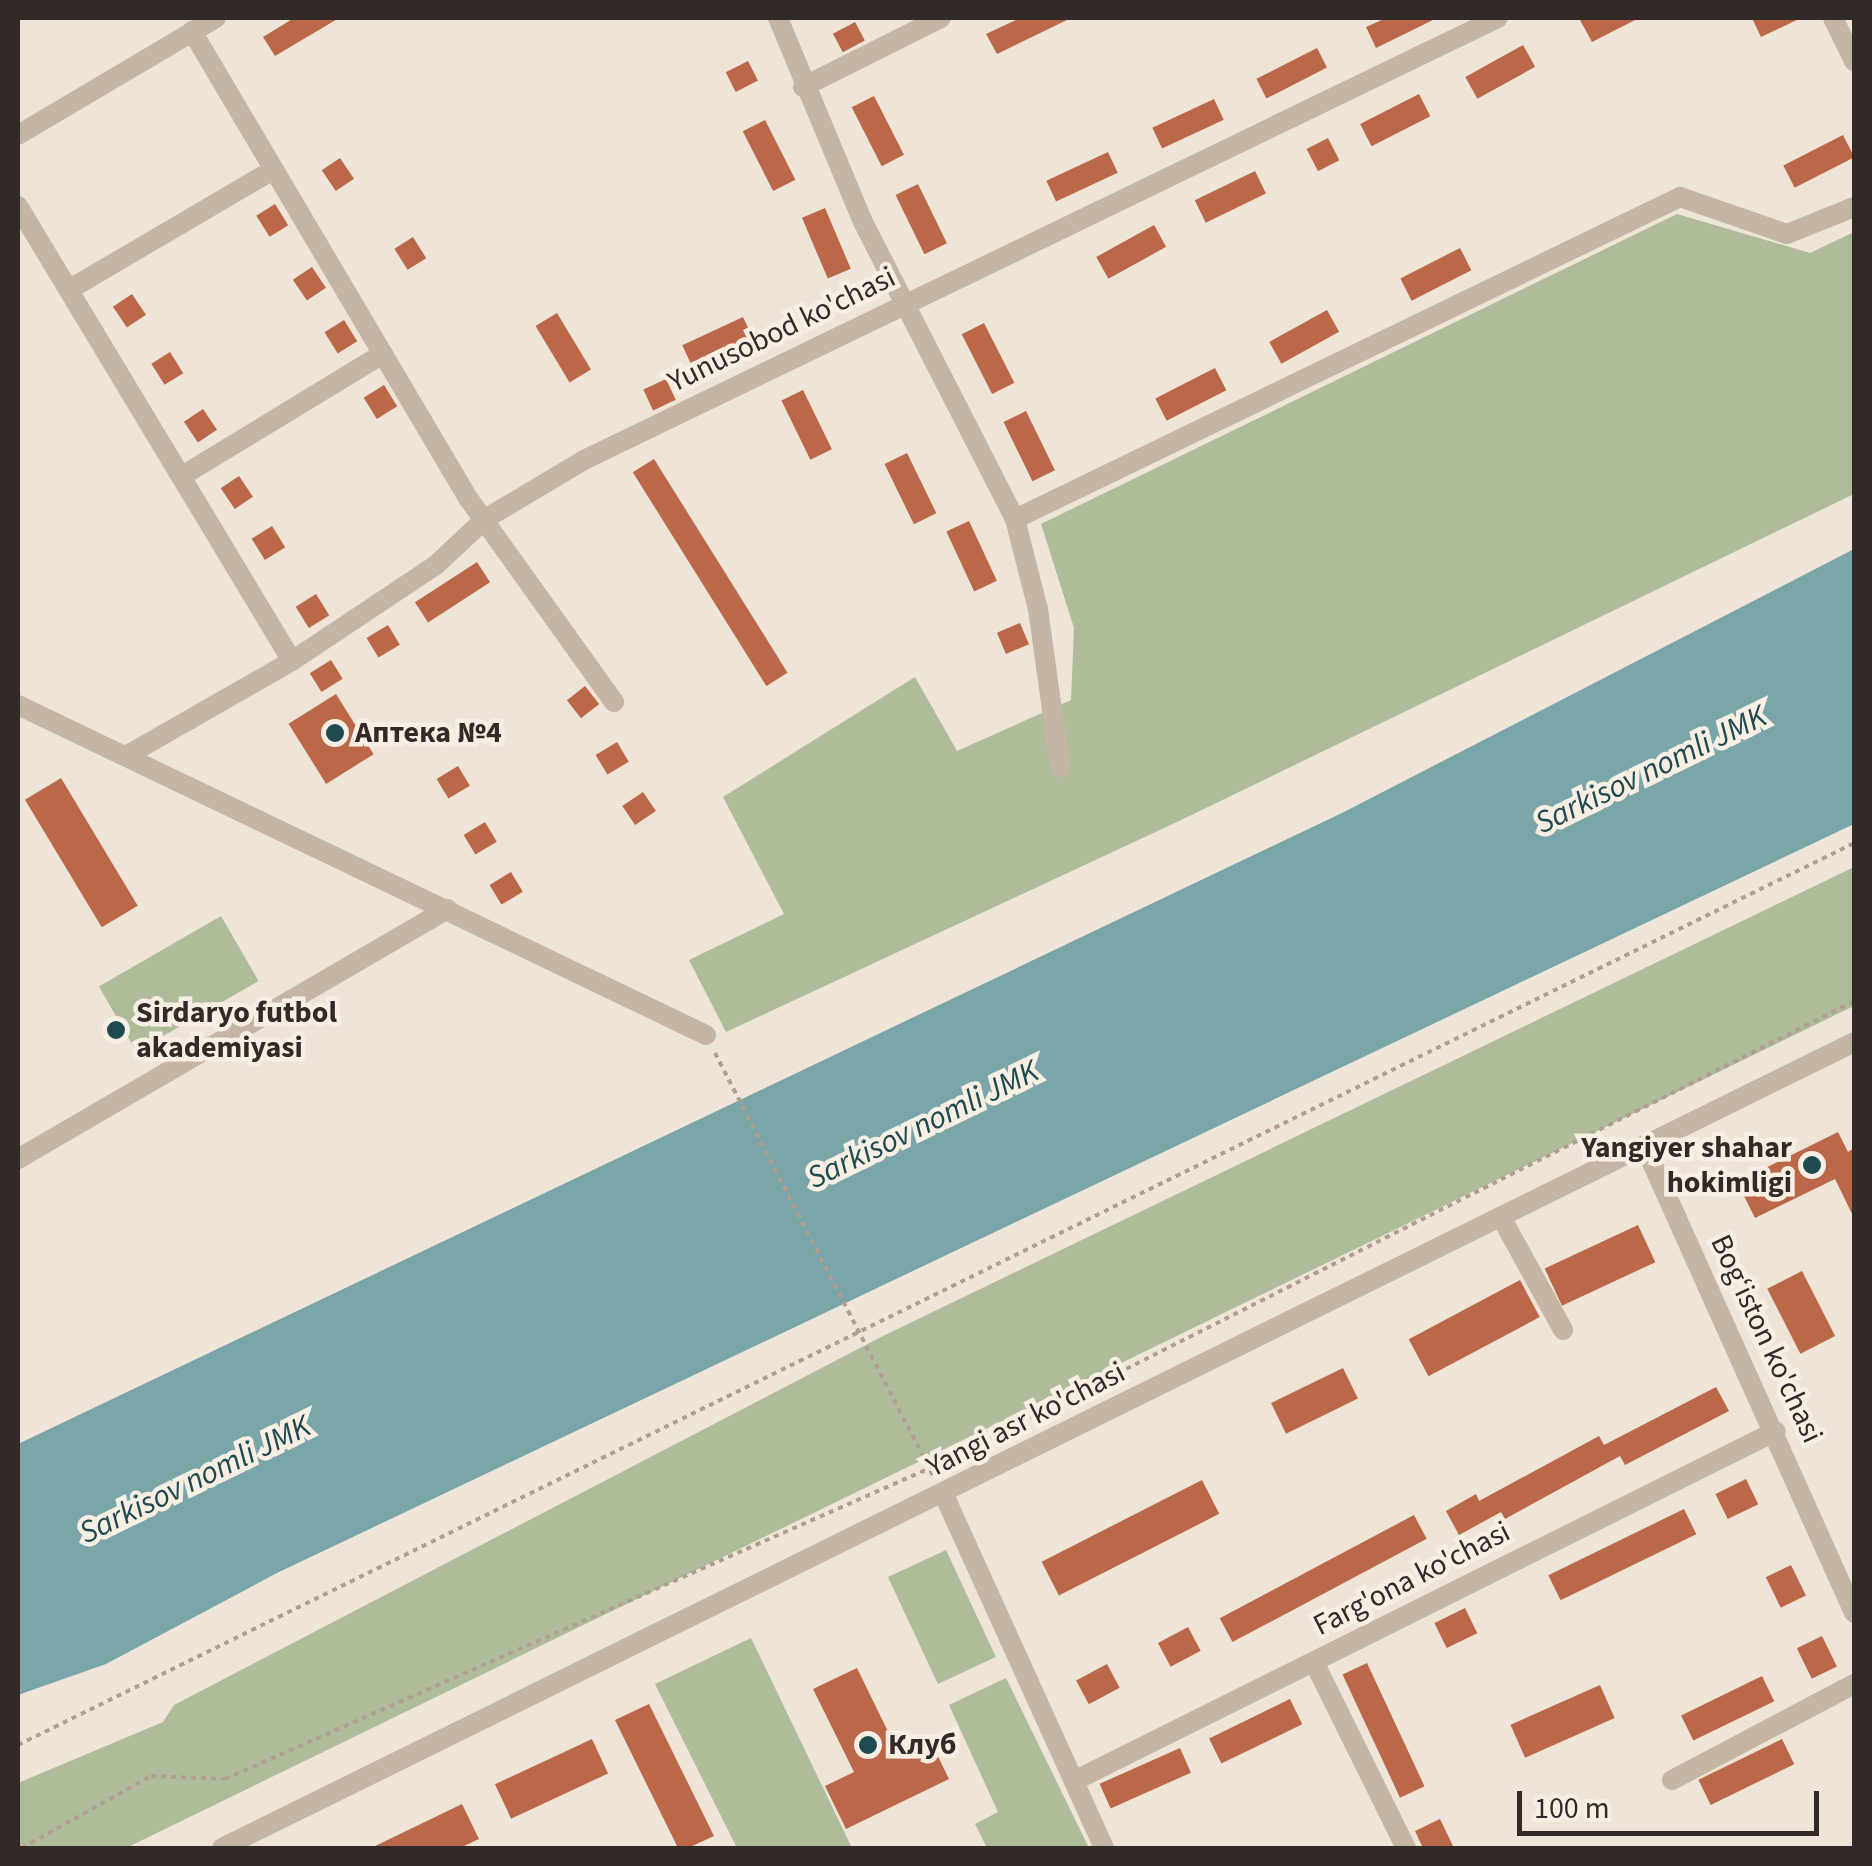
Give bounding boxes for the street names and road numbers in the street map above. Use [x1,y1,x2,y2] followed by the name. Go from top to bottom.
[663,259,901,401] street label: Yunusobod ko'chasi
[1702,1229,1830,1449] street label: Bog‘iston ko'chasi
[921,1355,1131,1485] street label: Yangi asr ko'chasi
[1308,1514,1516,1644] street label: Farg'ona ko'chasi

